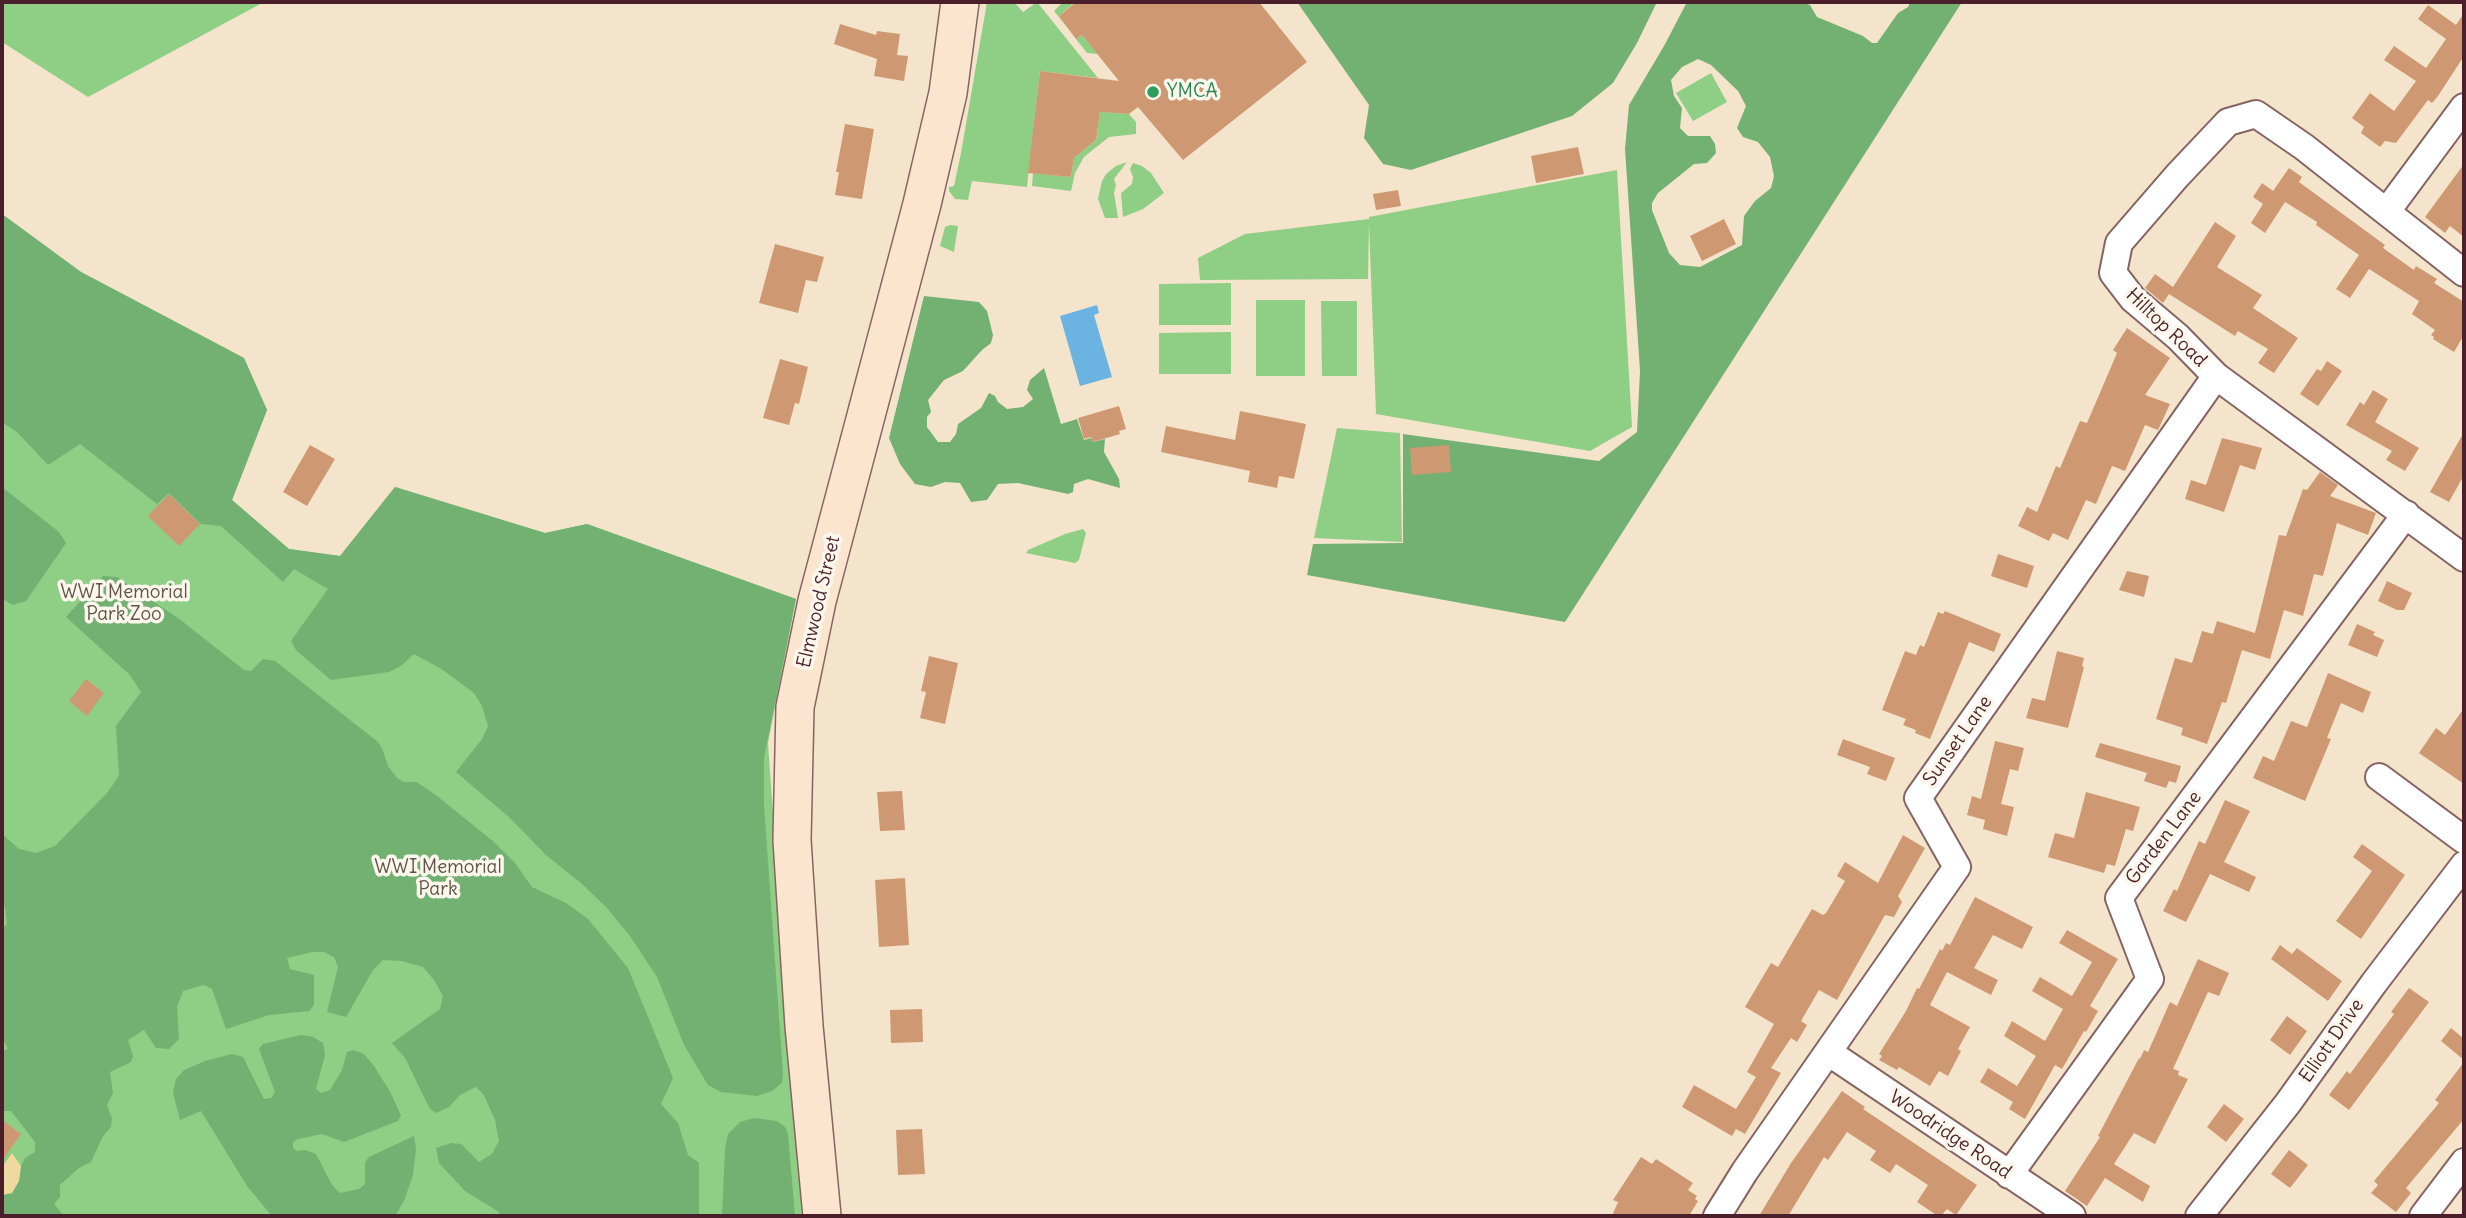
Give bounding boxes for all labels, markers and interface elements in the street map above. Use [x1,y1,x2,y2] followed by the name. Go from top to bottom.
[1167,81,1218,103] place label: YMCA
[1145,84,1161,100] marker: YMCA
[2121,284,2211,372] street label: Hilltop Road
[793,534,845,670] street label: Elmwood Street
[60,582,188,626] park label: WWI Memorial Park Zoo
[1919,692,1997,790] street label: Sunset Lane
[2121,787,2207,889] street label: Garden Lane
[374,857,502,901] park label: WWI Memorial Park
[2295,995,2369,1087] street label: Elliott Drive
[1885,1086,2015,1184] street label: Woodridge Road

